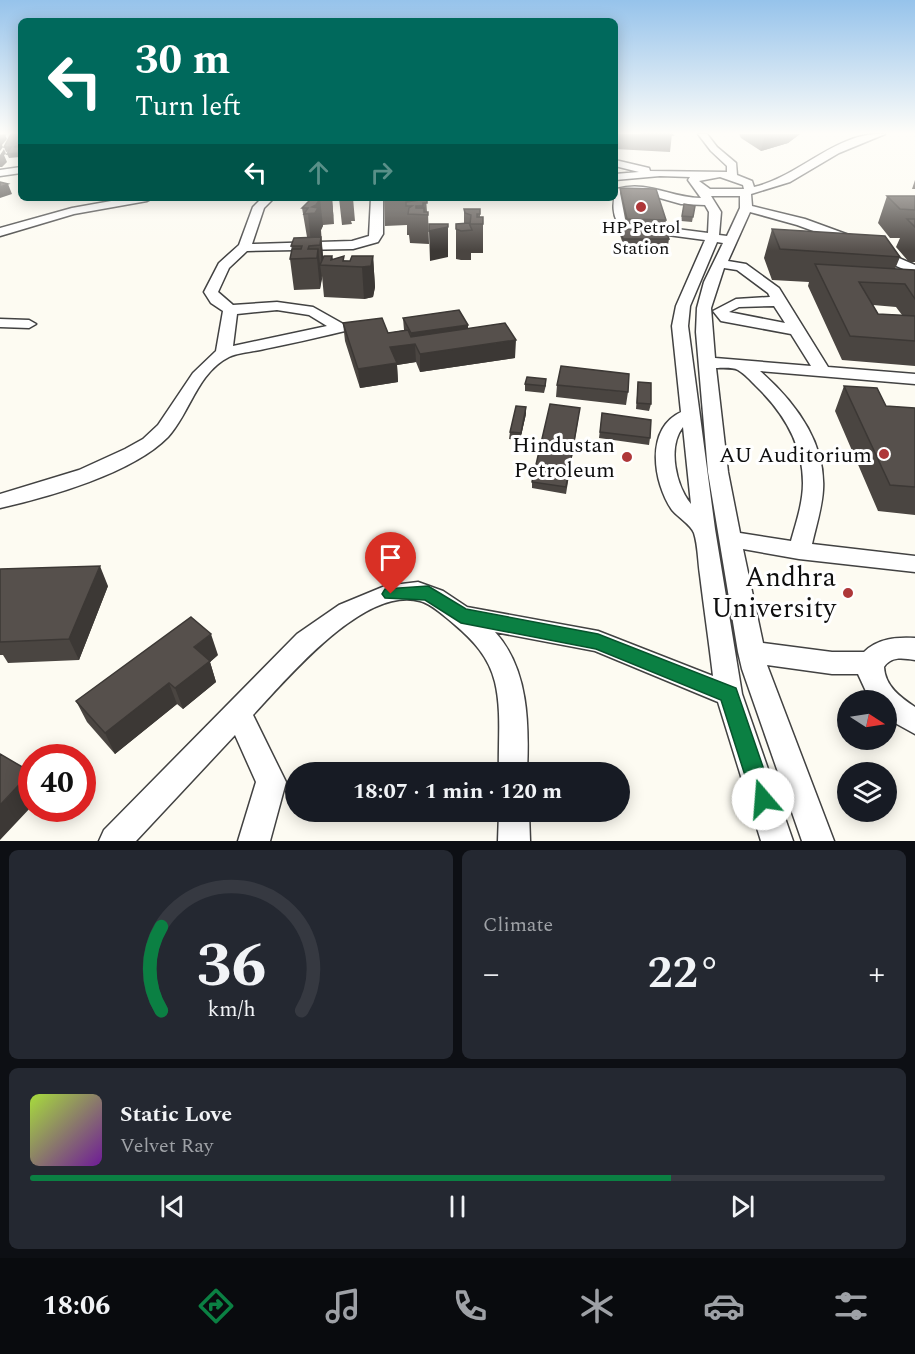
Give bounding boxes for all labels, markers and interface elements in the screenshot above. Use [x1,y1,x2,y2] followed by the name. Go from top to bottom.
[135,29,230,92] text: 30 m
[36,42,114,120] icon: left
[135,86,241,128] text: Turn left
[239,156,272,189] icon: left
[302,156,335,189] icon: ahead
[365,156,398,189] icon: right
[634,200,648,214] marker: HP Petrol Station
[601,214,681,262] place label: HP Petrol Station
[512,429,615,487] place label: Hindustan Petroleum
[719,439,872,472] place label: AU Auditorium
[877,447,891,461] marker: AU Auditorium
[620,450,634,464] marker: Hindustan Petroleum
[365,532,416,594] pin
[374,541,407,574] icon: arrive
[711,557,837,630] place label: Andhra University
[841,586,855,600] marker: Andhra University
[837,690,897,750] north arrow
[837,690,897,822] map controls
[18,744,96,822] speed limit sign: 40
[837,762,897,822] button: layers
[731,767,795,831] position arrow
[353,775,562,808] text: 18:07 · 1 min · 120 m
[483,910,553,940] text: Climate
[196,919,266,1014] text: 36
[648,939,721,1008] text: 22°
[483,949,500,999] text: −
[869,949,885,999] text: +
[207,994,255,1027] text: km/h
[120,1098,232,1131] text: Static Love
[120,1131,213,1161] text: Velvet Ray
[156,1190,189,1223] icon: previous
[441,1190,474,1223] icon: pause
[726,1190,759,1223] icon: next
[43,1285,110,1327] text: 18:06
[195,1285,237,1327] icon: directions
[322,1285,364,1327] icon: music
[449,1285,491,1327] icon: phone
[576,1285,618,1327] icon: climate
[703,1285,745,1327] icon: car
[830,1285,872,1327] icon: filters

